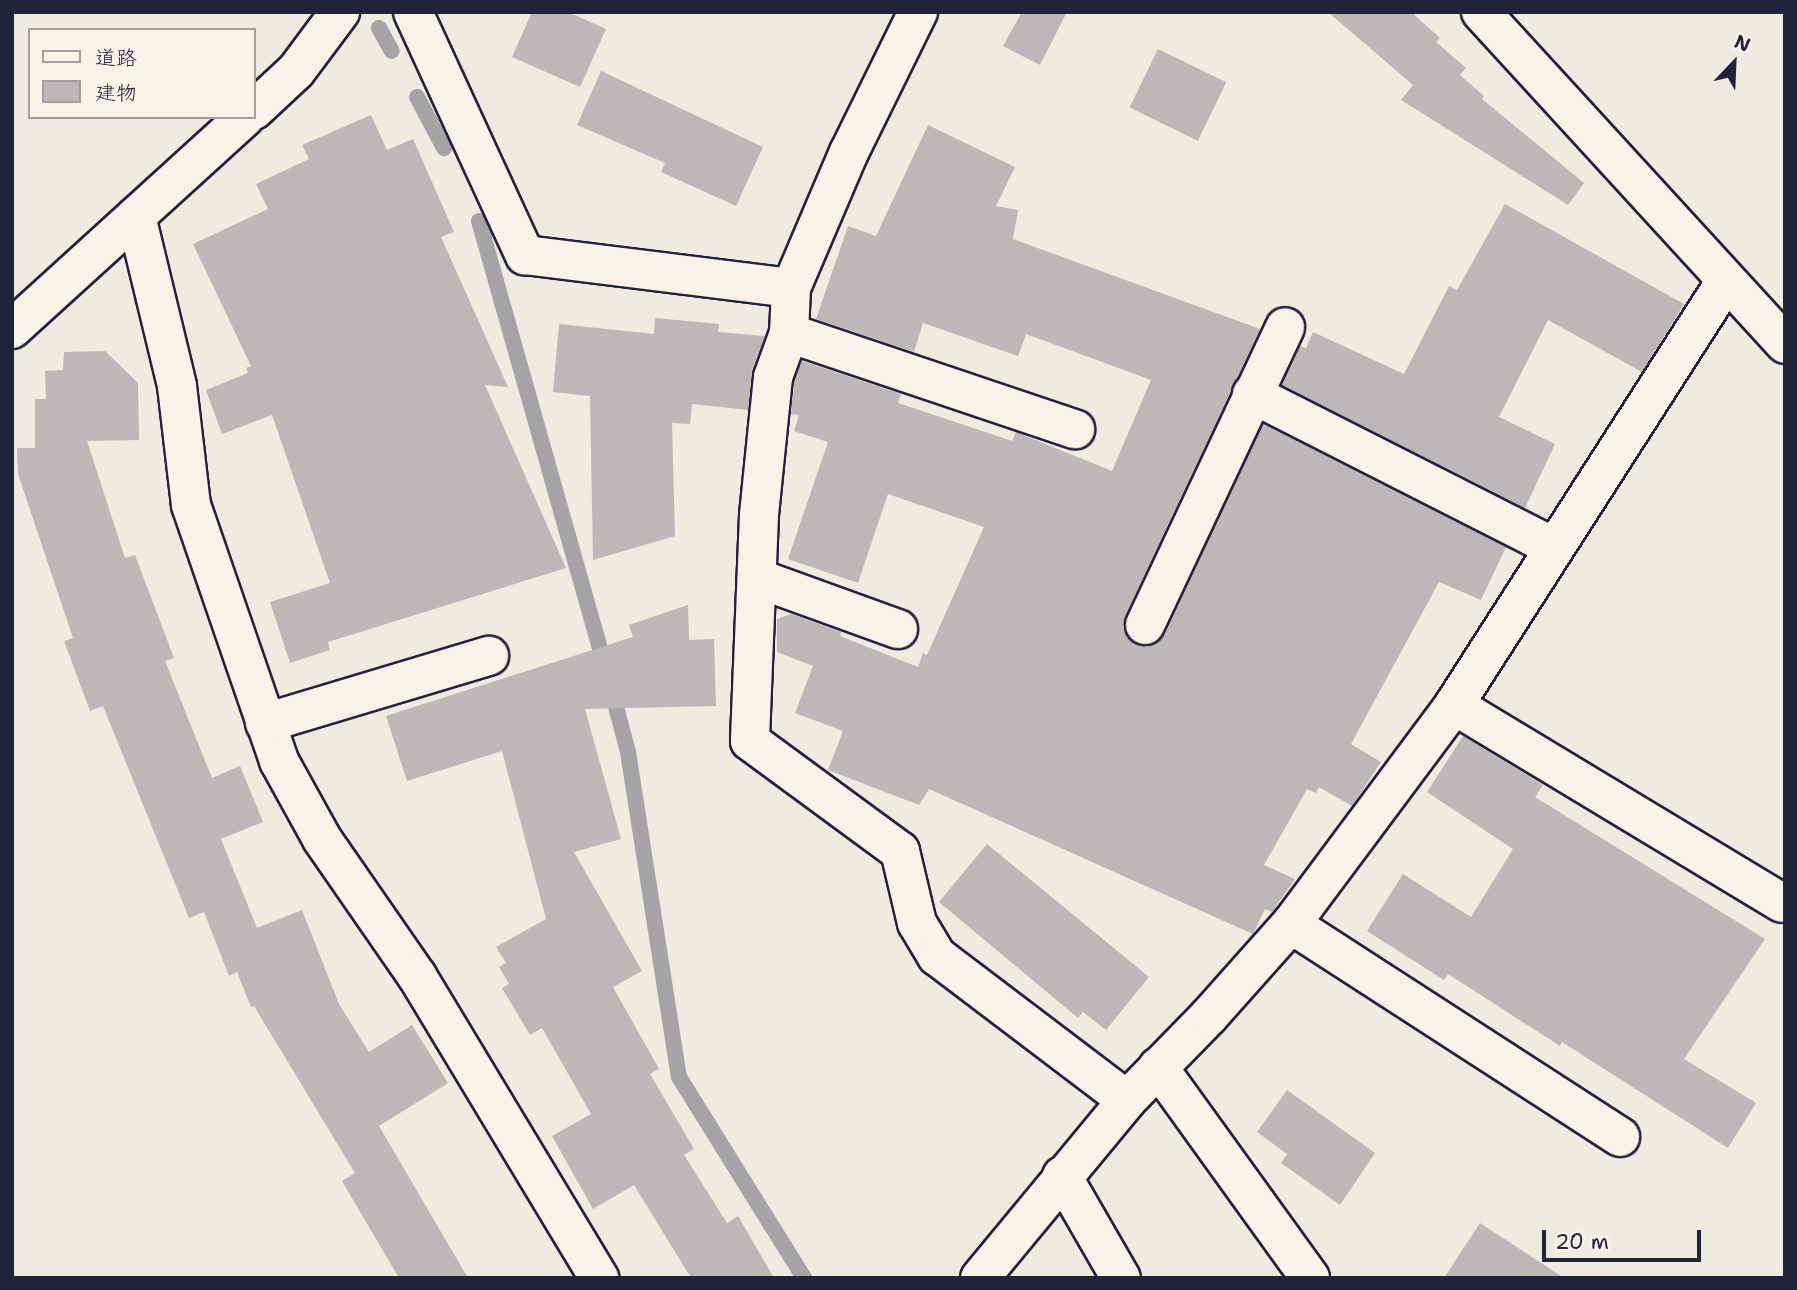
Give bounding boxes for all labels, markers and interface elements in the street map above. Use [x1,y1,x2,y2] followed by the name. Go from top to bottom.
[28,28,256,119] legend
[1699,28,1769,98] north arrow
[1731,29,1754,58] text: N
[95,44,137,72] text: 道路
[95,79,137,107] text: 建物
[1545,1216,1704,1260] scale bar
[1555,1228,1609,1256] text: 20 m

